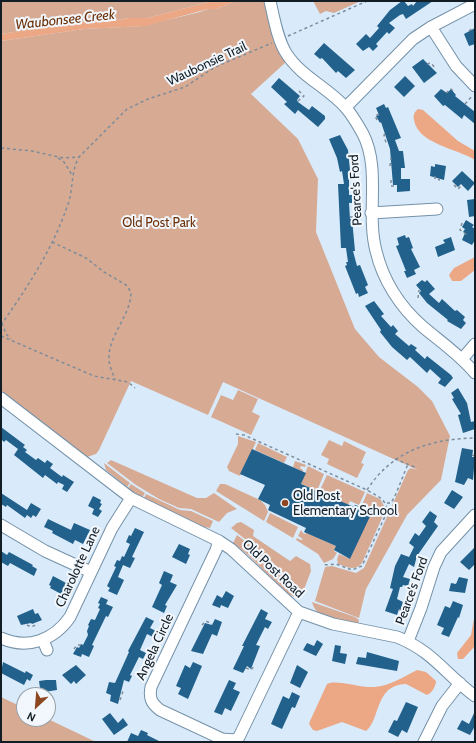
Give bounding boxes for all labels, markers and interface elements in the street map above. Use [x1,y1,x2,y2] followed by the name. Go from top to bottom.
[14,6,116,34] water label: Waubonsee Creek
[165,39,249,89] street label: Waubonsie Trail
[346,154,366,226] street label: Pearce's Ford
[122,215,196,231] park label: Old Post Park
[293,488,397,519] place label: Old Post Elementary School
[280,498,290,508] marker: Old Post Elementary School
[52,524,104,610] street label: Charolotte Lane
[239,537,307,601] street label: Old Post Road
[392,555,432,627] street label: Pearce's Ford
[133,611,177,683] street label: Angela Circle
[16,687,56,727] north arrow
[25,709,38,725] text: N

